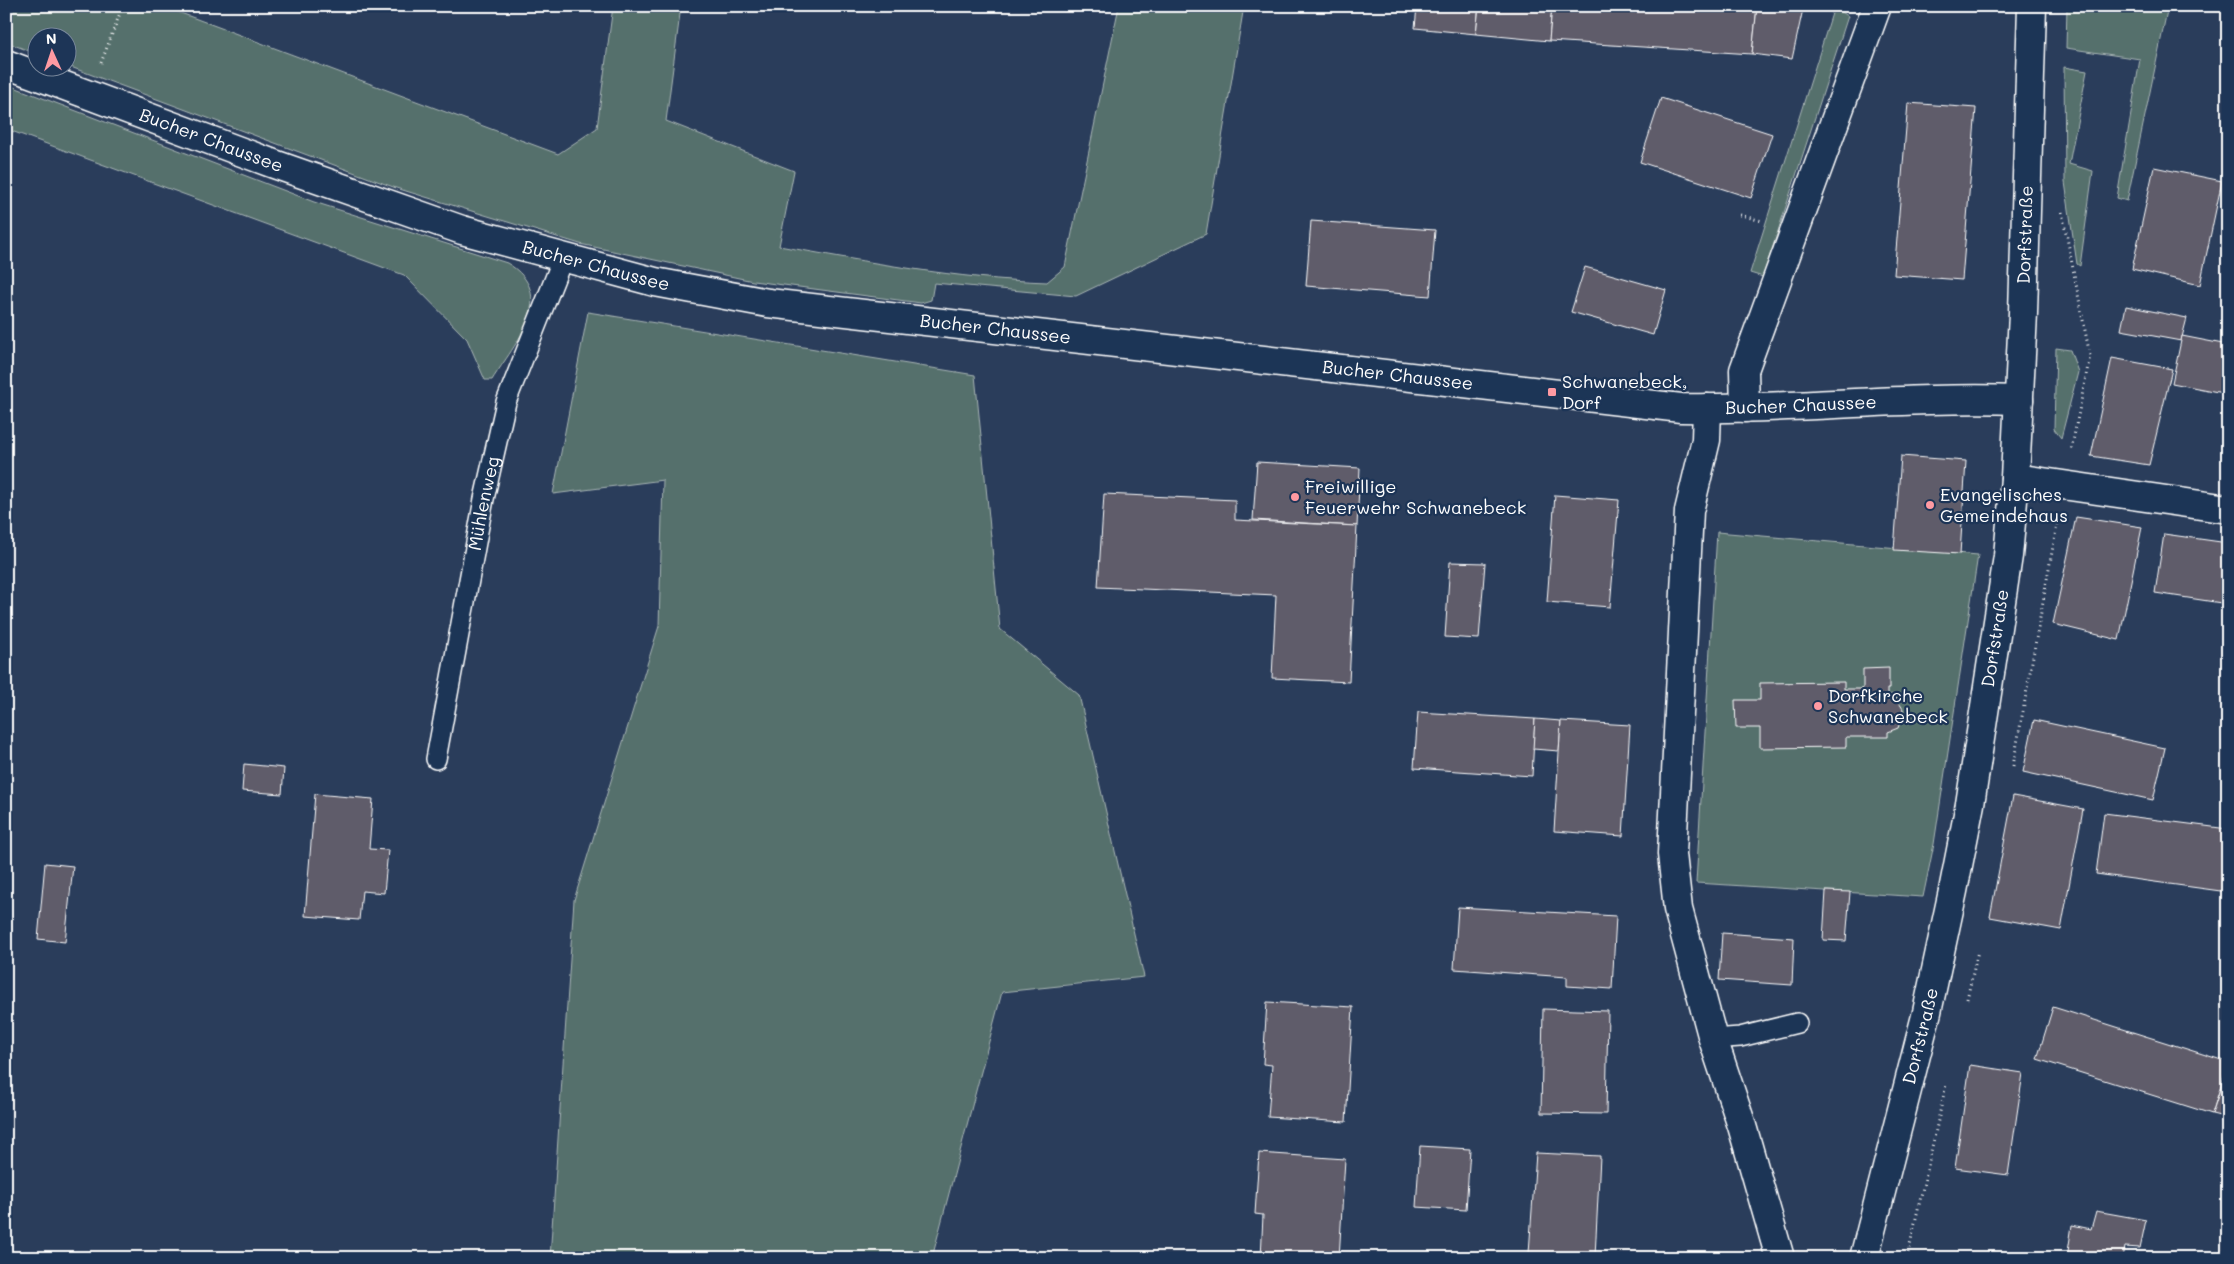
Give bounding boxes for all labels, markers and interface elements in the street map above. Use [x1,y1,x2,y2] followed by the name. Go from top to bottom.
[28,28,78,78] north arrow
[45,29,57,48] text: N
[136,102,287,177] street label: Bucher Chaussee
[2011,185,2038,284] street label: Dorfstraße
[520,234,672,295] street label: Bucher Chaussee
[919,308,1072,349] street label: Bucher Chaussee
[1321,354,1475,395] street label: Bucher Chaussee
[1562,369,1687,414] place label: Schwanebeck, Dorf
[1546,386,1558,398] marker: Schwanebeck, Dorf
[1725,389,1877,419] street label: Bucher Chaussee
[462,454,504,552] street label: Mühlenweg
[1305,474,1526,519] place label: Freiwillige Feuerwehr Schwanebeck
[1940,482,2068,527] place label: Evangelisches Gemeindehaus
[1289,491,1301,503] marker: Freiwillige Feuerwehr Schwanebeck
[1924,499,1936,511] marker: Evangelisches Gemeindehaus
[1975,588,2014,689] street label: Dorfstraße
[1828,683,1948,728] place label: Dorfkirche Schwanebeck
[1812,700,1824,712] marker: Dorfkirche Schwanebeck
[1896,985,1943,1087] street label: Dorfstraße

